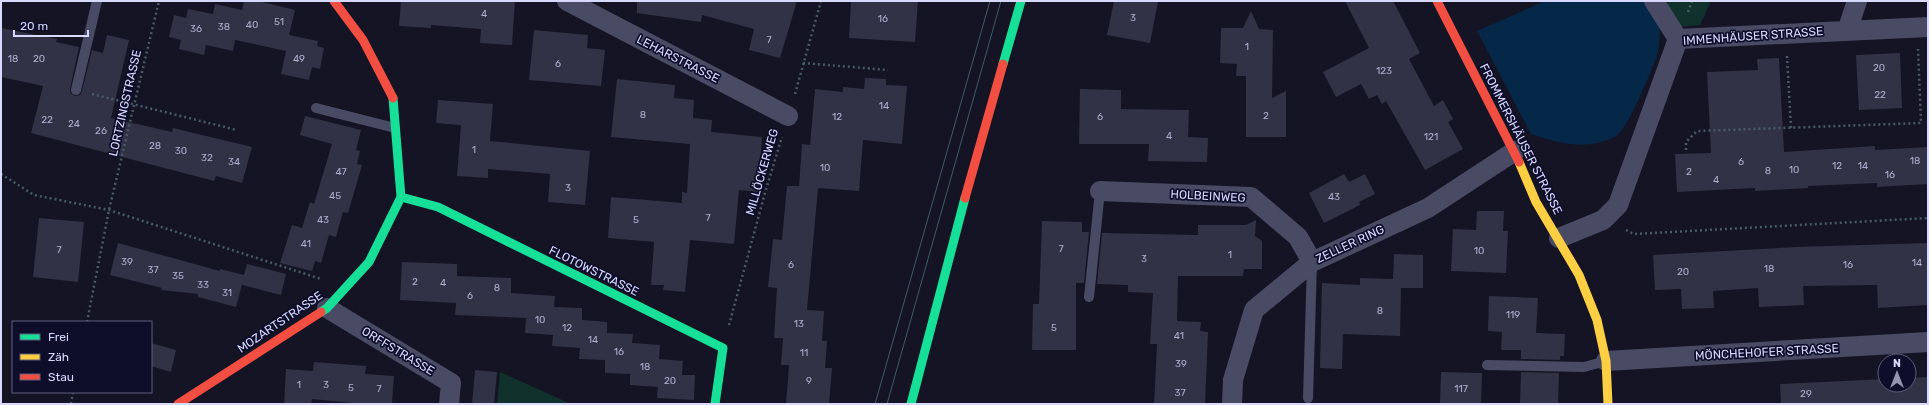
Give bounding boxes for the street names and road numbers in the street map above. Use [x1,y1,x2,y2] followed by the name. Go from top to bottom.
[1682,24,1824,48] street label: IMMENHÄUSER STRASSE
[634,32,722,86] street label: LEHARSTRASSE
[106,48,144,158] street label: LORTZINGSTRASSE
[1477,61,1565,217] street label: FROMMERSHÄUSER STRASSE
[743,127,781,217] street label: MILLÖCKERWEG
[1170,187,1246,205] street label: HOLBEINWEG
[1314,222,1386,266] street label: ZELLER RING
[547,243,641,299] street label: FLOTOWSTRASSE
[235,288,325,356] street label: MOZARTSTRASSE
[359,324,437,378] street label: ORFFSTRASSE
[1695,341,1839,363] street label: MÖNCHEHOFER STRASSE

